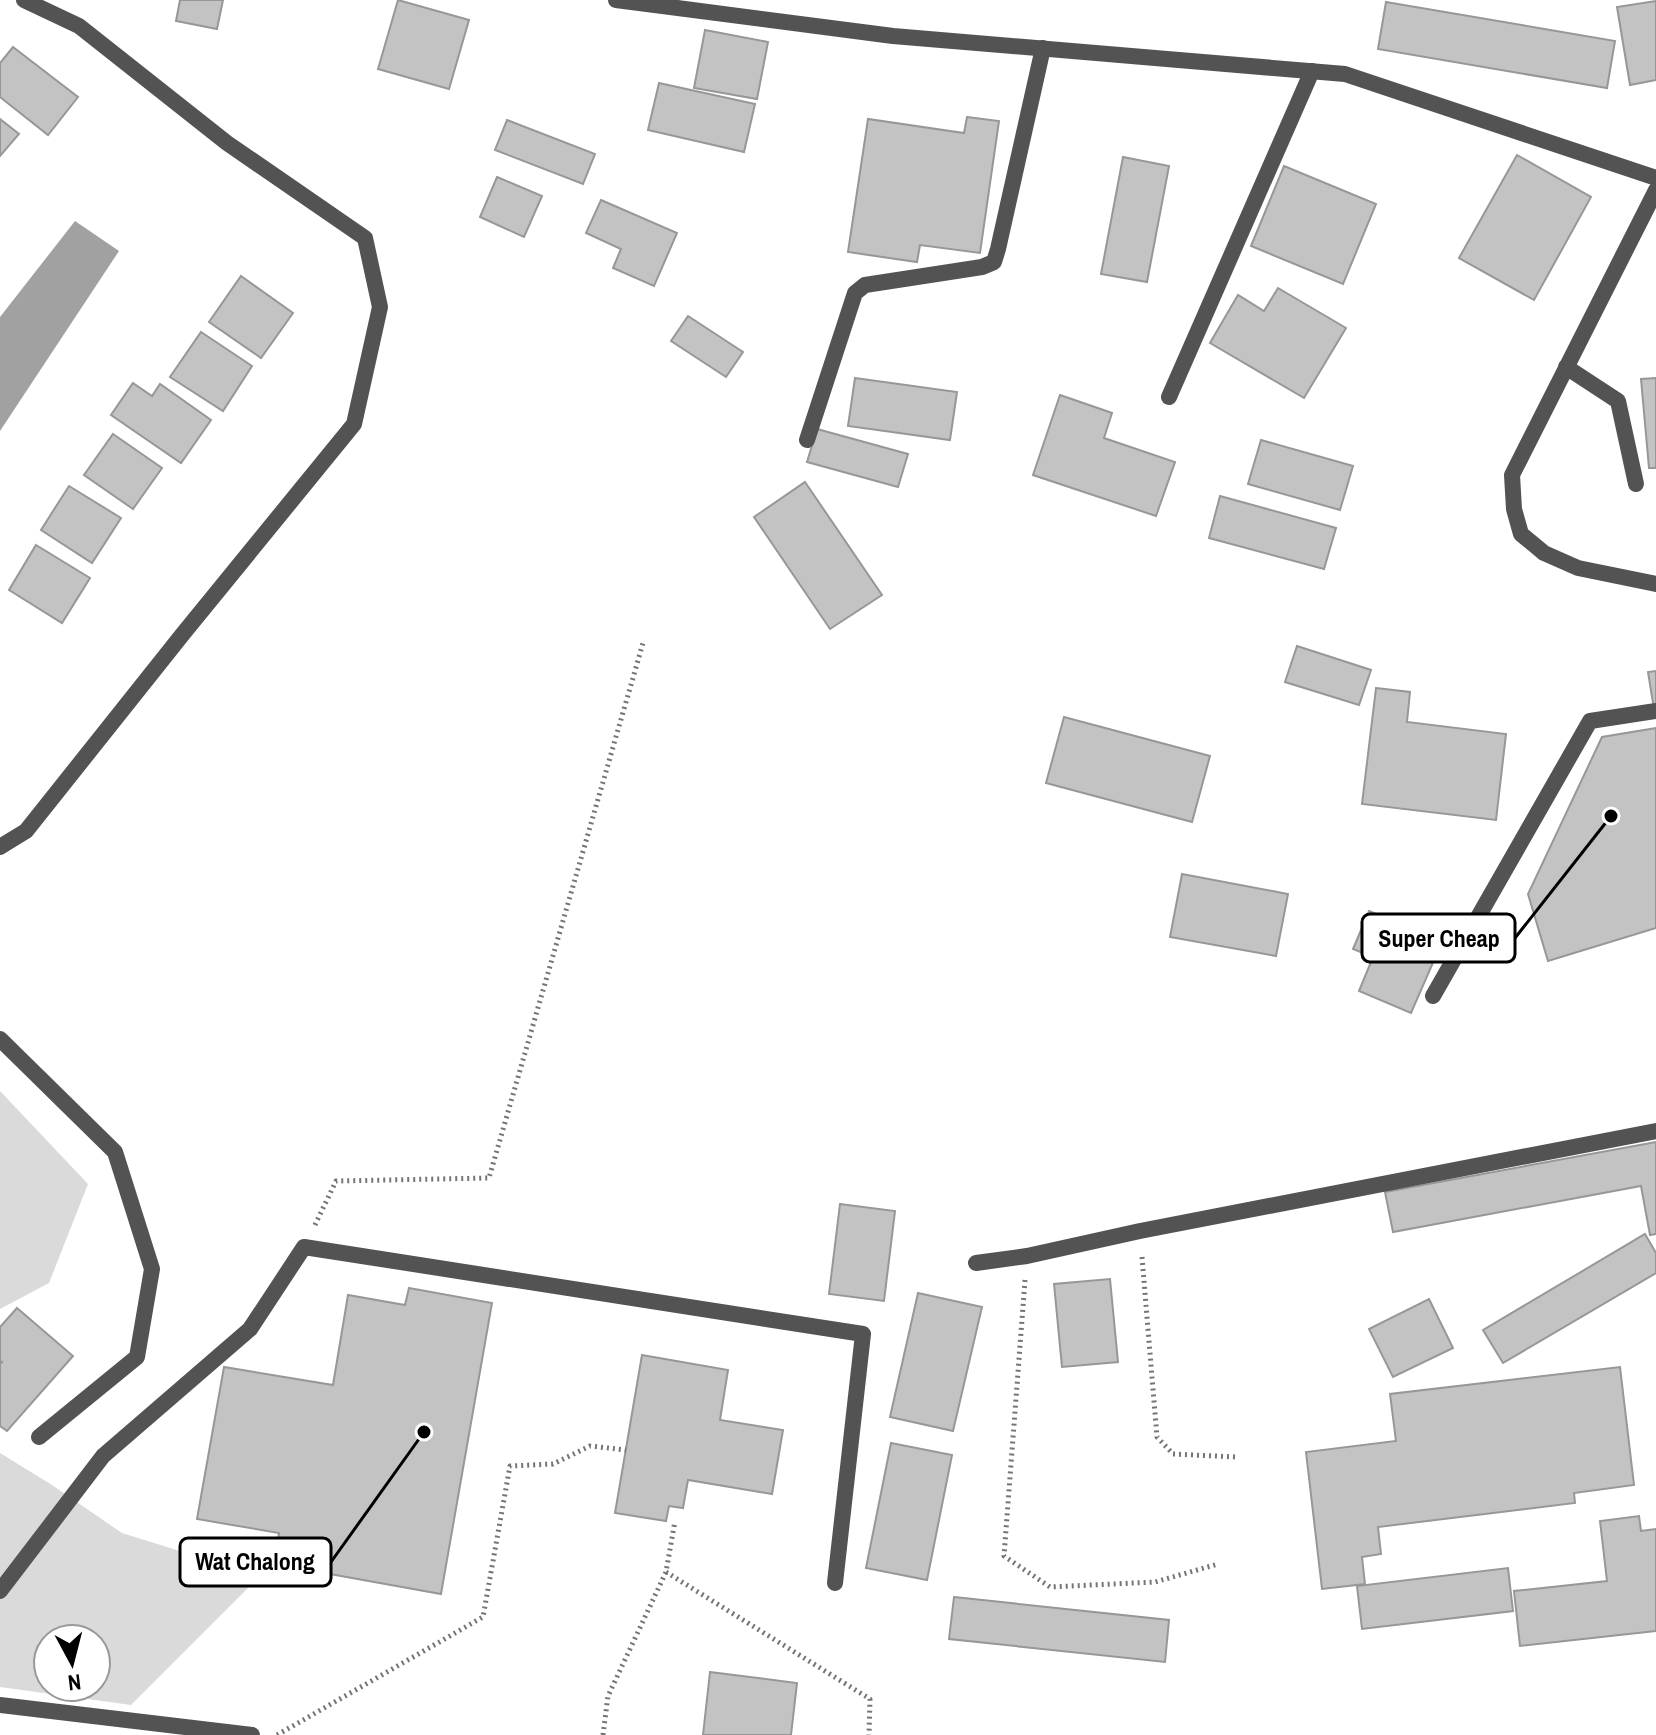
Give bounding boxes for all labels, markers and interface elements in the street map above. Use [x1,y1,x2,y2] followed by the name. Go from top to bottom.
[1362,914,1515,962] callout: Super Cheap
[1378,922,1500,954] text: Super Cheap
[180,1538,331,1586] callout: Wat Chalong
[195,1545,315,1577] text: Wat Chalong
[32,1623,112,1703] north arrow
[66,1667,83,1699] text: N

